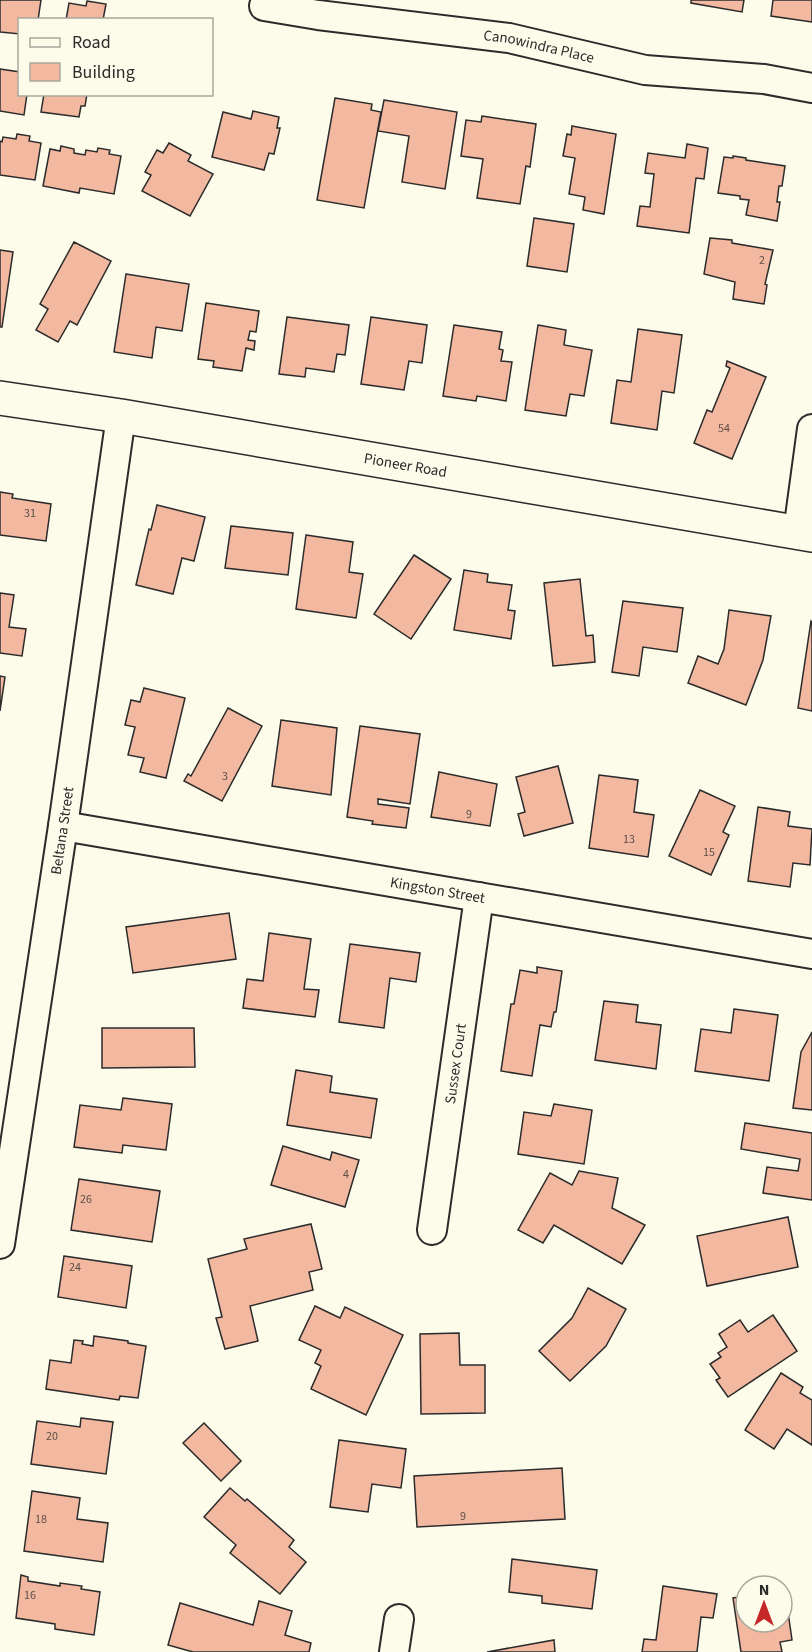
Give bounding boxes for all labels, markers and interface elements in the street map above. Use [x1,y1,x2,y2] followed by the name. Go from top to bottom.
[18,18,213,96] legend
[482,25,596,69] street label: Canowindra Place
[72,30,111,55] text: Road
[72,60,135,85] text: Building
[759,252,765,269] house number: 2
[718,420,730,437] house number: 54
[362,448,449,483] street label: Pioneer Road
[24,505,36,522] house number: 31
[222,768,228,785] house number: 3
[46,785,79,876] street label: Beltana Street
[466,806,472,823] house number: 9
[623,831,635,848] house number: 13
[703,844,715,861] house number: 15
[388,872,487,909] street label: Kingston Street
[440,1022,472,1105] street label: Sussex Court
[343,1166,349,1183] house number: 4
[80,1191,92,1208] house number: 26
[69,1259,81,1276] house number: 24
[46,1428,58,1445] house number: 20
[460,1508,466,1525] house number: 9
[35,1511,47,1528] house number: 18
[734,1574,794,1634] north arrow
[759,1579,769,1601] text: N
[24,1587,36,1604] house number: 16

